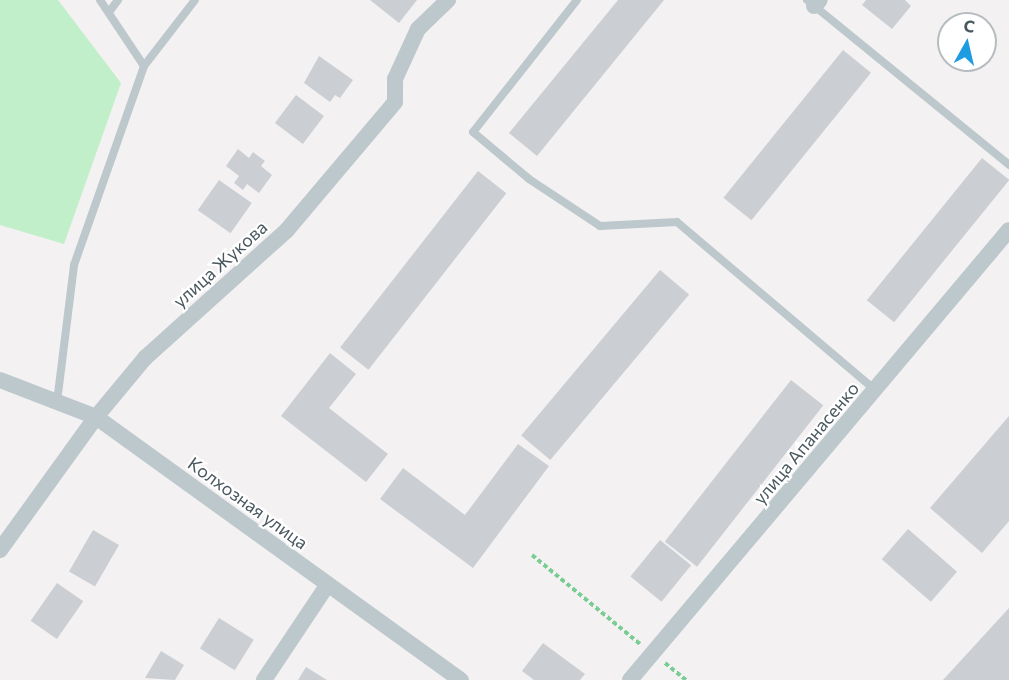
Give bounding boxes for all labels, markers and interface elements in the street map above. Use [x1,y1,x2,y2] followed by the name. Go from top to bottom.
[937,12,997,72] north arrow
[963,15,976,36] text: С
[169,216,271,312] street label: улица Жукова
[749,377,863,509] street label: улица Апанасенко
[184,452,312,554] street label: Колхозная улица

